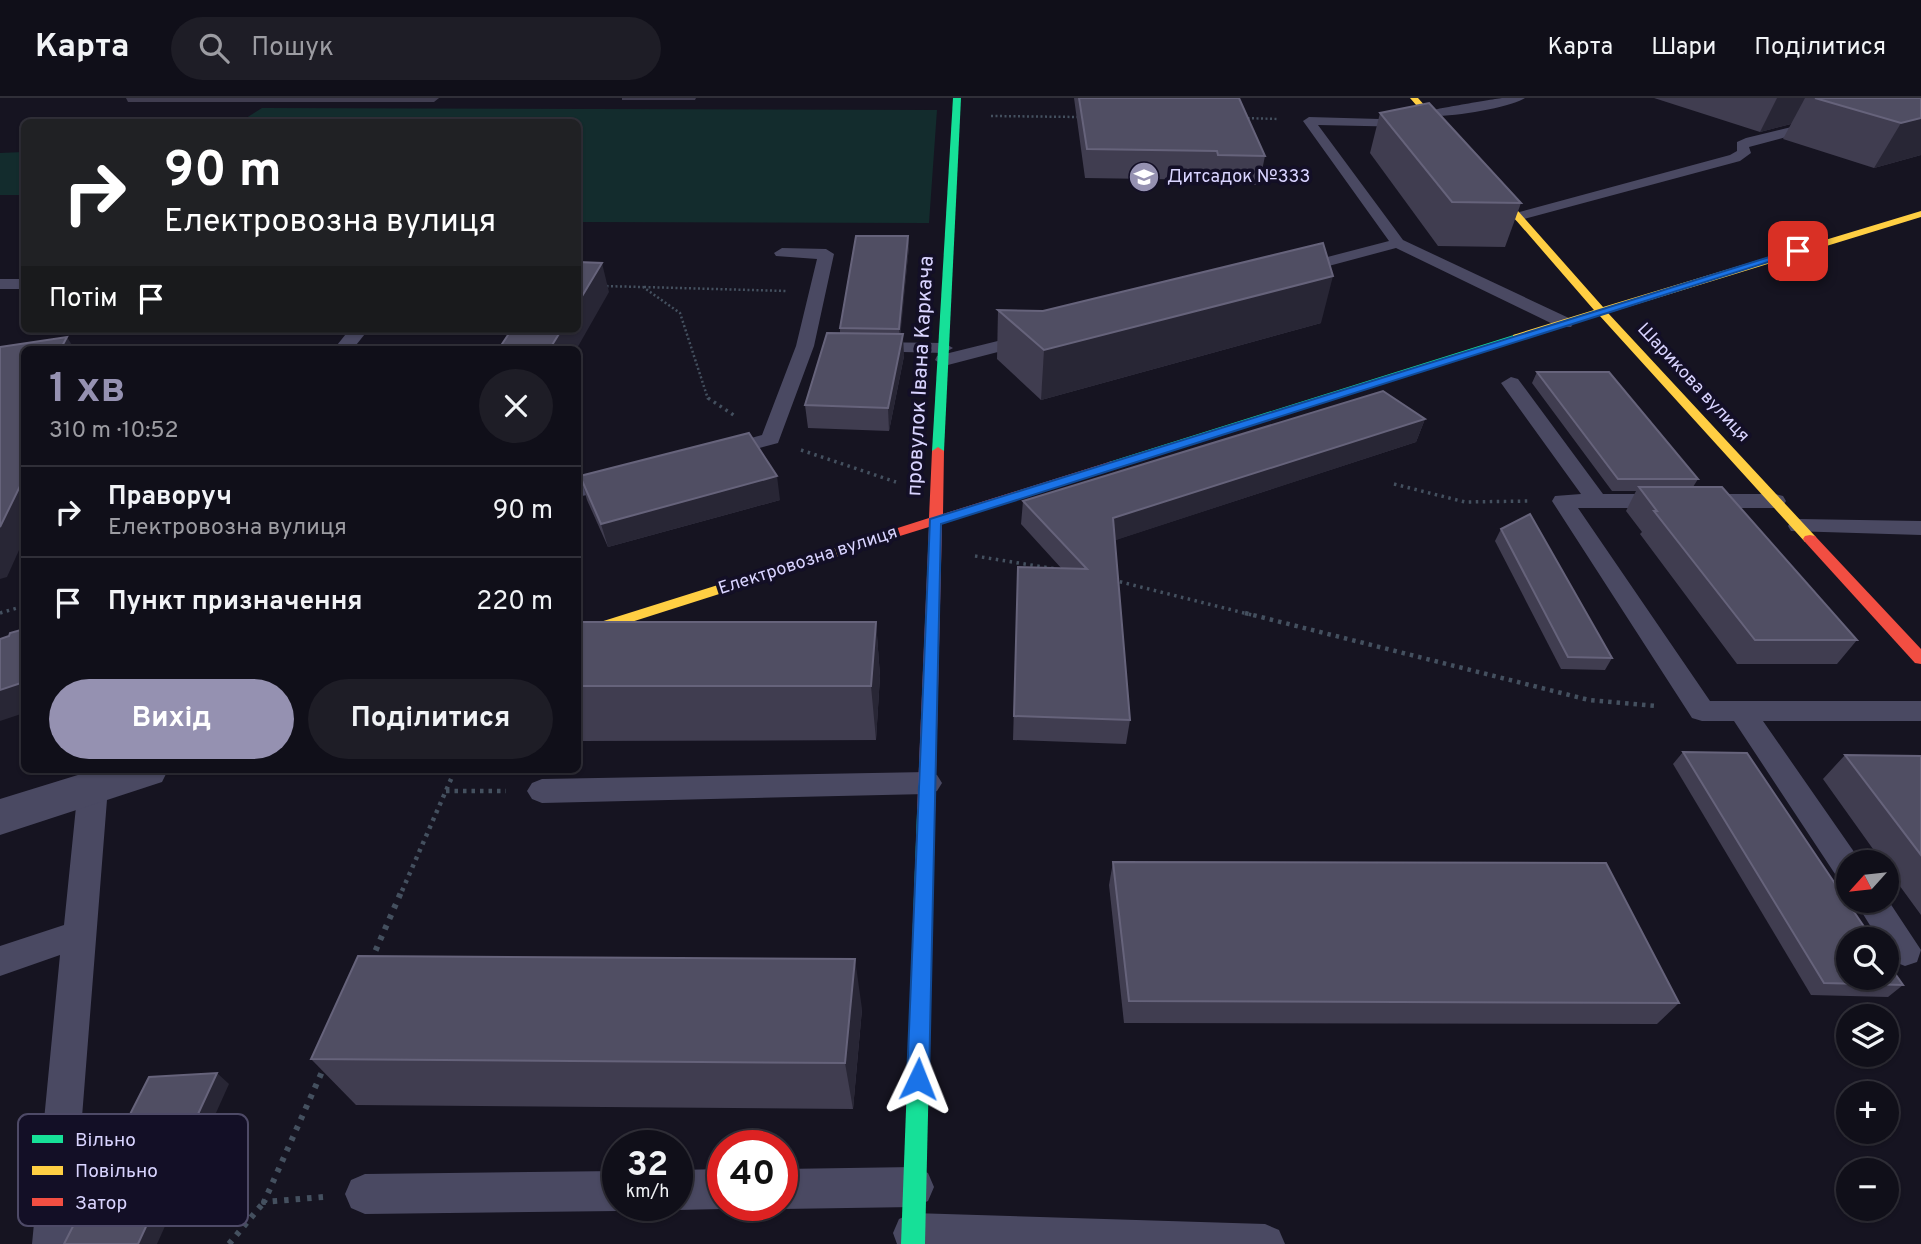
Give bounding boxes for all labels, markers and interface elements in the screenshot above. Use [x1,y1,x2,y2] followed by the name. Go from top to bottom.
[171,17,661,80] search box
[35,27,129,69] text: Карта
[195,29,233,67] icon: search
[251,32,334,65] text: Пошук
[1548,33,1613,63] text: Карта
[1651,33,1716,63] text: Шари
[1754,33,1886,63] text: Поділитися
[164,142,282,204] text: 90 m
[49,147,140,238] icon: right
[1127,160,1161,194] school or university icon: Дитсадок №333
[1167,166,1310,189] place label: Дитсадок №333
[164,203,496,243] text: Електровозна вулиця
[1768,221,1828,281] pin
[1779,232,1817,270] icon: arrive
[901,255,941,497] street label: провулок Івана Каркача
[132,280,170,318] icon: arrive
[49,283,118,316] text: Потім
[1632,318,1754,448] street label: Шарикова вулиця
[49,364,126,417] text: 1 хв
[479,369,553,443] button: close
[49,417,179,446] text: 310 m · 10:52
[108,481,232,514] text: Праворуч
[49,493,87,531] icon: right
[493,495,553,528] text: 90 m
[108,514,347,543] text: Електровозна вулиця
[716,521,900,601] street label: Електровозна вулиця
[49,584,87,622] icon: arrive
[108,586,362,619] text: Пункт призначення
[476,586,553,619] text: 220 m
[49,679,294,759] button: Вихід
[308,679,553,759] button: Поділитися
[1836,850,1899,914] north arrow
[1836,850,1899,1221] map controls
[1836,927,1899,990] button: search
[1836,1004,1899,1067] button: layers
[881,1042,955,1116] position arrow
[1836,1081,1899,1144] button: +
[18,1114,248,1226] legend
[75,1129,136,1153] text: Вільно
[707,1130,798,1221] speed limit sign: 40
[627,1144,668,1188] text: 32
[1836,1158,1899,1221] button: −
[75,1160,158,1184] text: Повільно
[626,1181,669,1204] text: km/h
[75,1192,127,1216] text: Затор

